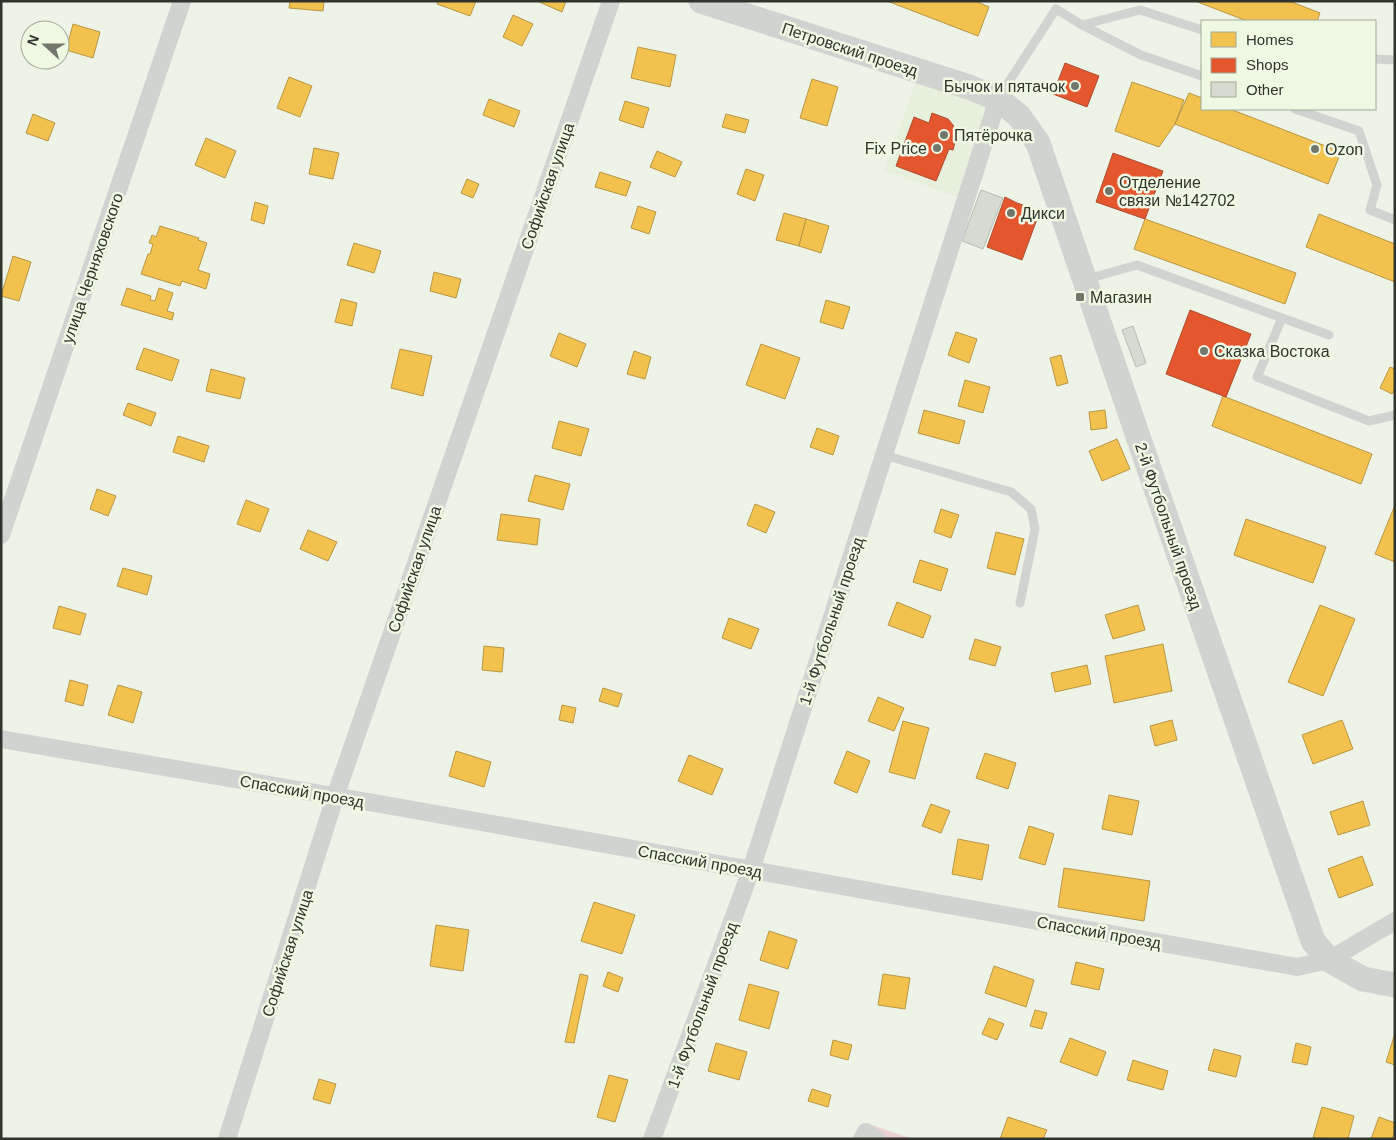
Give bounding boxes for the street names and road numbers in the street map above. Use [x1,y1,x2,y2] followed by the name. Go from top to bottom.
[780,19,921,80] street label: Петровский проезд
[518,121,577,252] street label: Софийская улица
[59,191,126,346] street label: улица Черняховского
[1132,440,1205,613] street label: 2-й Футбольный проезд
[385,504,444,635] street label: Софийская улица
[796,534,867,707] street label: 1-й Футбольный проезд
[239,772,366,811] street label: Спасский проезд
[637,842,764,881] street label: Спасский проезд
[259,887,316,1019] street label: Софийская улица
[1036,913,1163,952] street label: Спасский проезд
[664,919,741,1091] street label: 1-й Футбольный проезд

